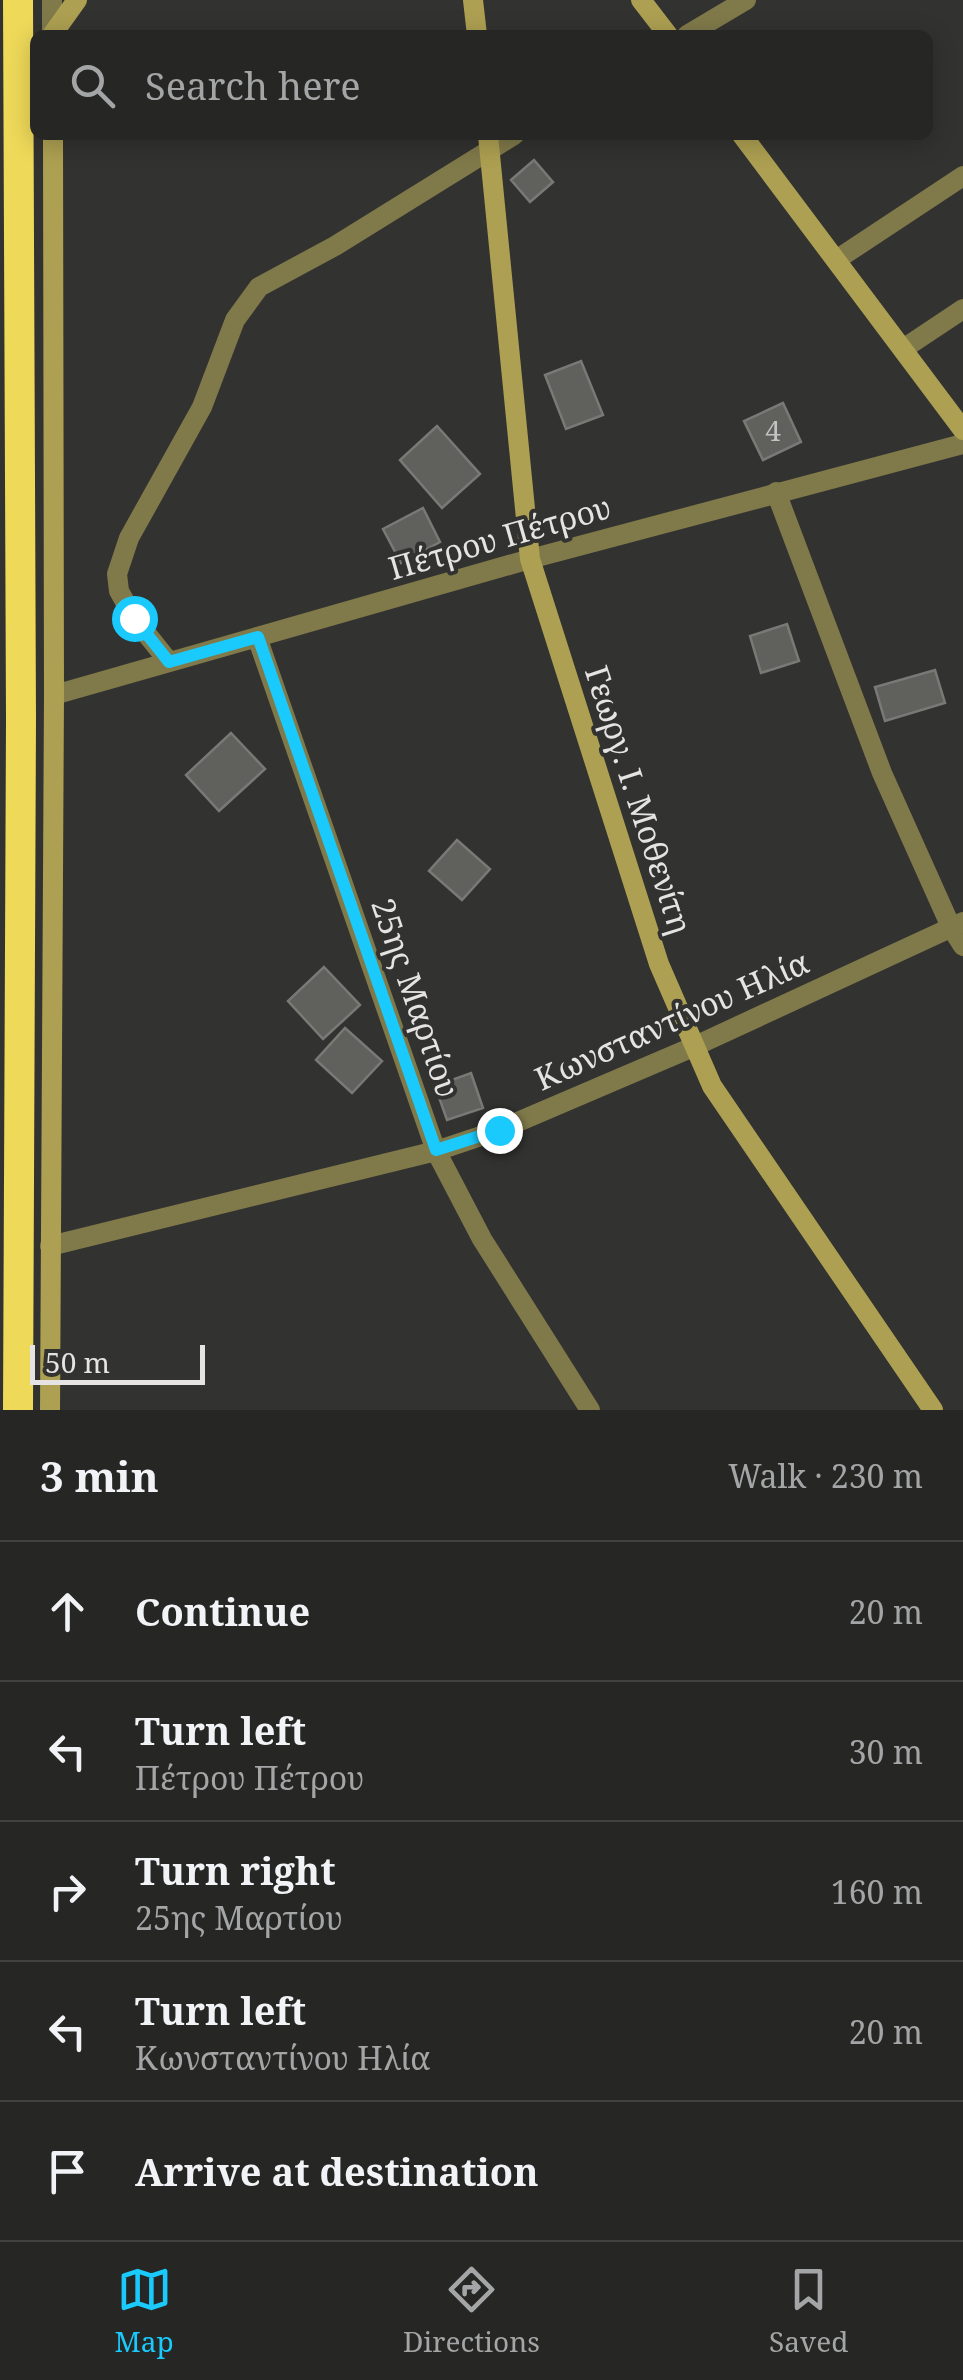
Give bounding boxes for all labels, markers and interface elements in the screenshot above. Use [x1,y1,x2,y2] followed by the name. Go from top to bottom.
[30,30,933,140] search box
[65,58,120,113] icon: search
[145,59,361,111] text: Search here
[765,411,781,449] house number: 4
[383,484,616,589] street label: Πέτρου Πέτρου
[112,596,158,642] route start
[576,660,703,939] street label: Γεωργ. Ι. Μοθενίτη
[362,892,471,1103] street label: 25ης Μαρτίου
[528,940,815,1099] street label: Κωνσταντίνου Ηλία
[477,1108,523,1154] route end
[30,1340,205,1384] scale bar
[45,1343,110,1381] text: 50 m
[40,1447,159,1504] text: 3 min
[728,1454,923,1497] text: Walk · 230 m
[40,1584,95,1639] icon: ahead
[135,1585,310,1637] text: Continue
[849,1590,923,1633] text: 20 m
[135,1704,306,1756] text: Turn left
[40,1724,95,1779] icon: left
[849,1730,923,1773] text: 30 m
[135,1756,364,1799] text: Πέτρου Πέτρου
[135,1844,336,1896] text: Turn right
[40,1864,95,1919] icon: right
[831,1870,923,1913] text: 160 m
[135,1896,343,1939] text: 25ης Μαρτίου
[135,1984,306,2036] text: Turn left
[40,2004,95,2059] icon: left
[849,2010,923,2053] text: 20 m
[135,2036,431,2079] text: Κωνσταντίνου Ηλία
[40,2144,95,2199] icon: arrive
[135,2145,539,2197] text: Arrive at destination
[115,2262,174,2360] tab: Map
[403,2262,540,2360] tab: Directions
[769,2262,848,2360] tab: Saved

